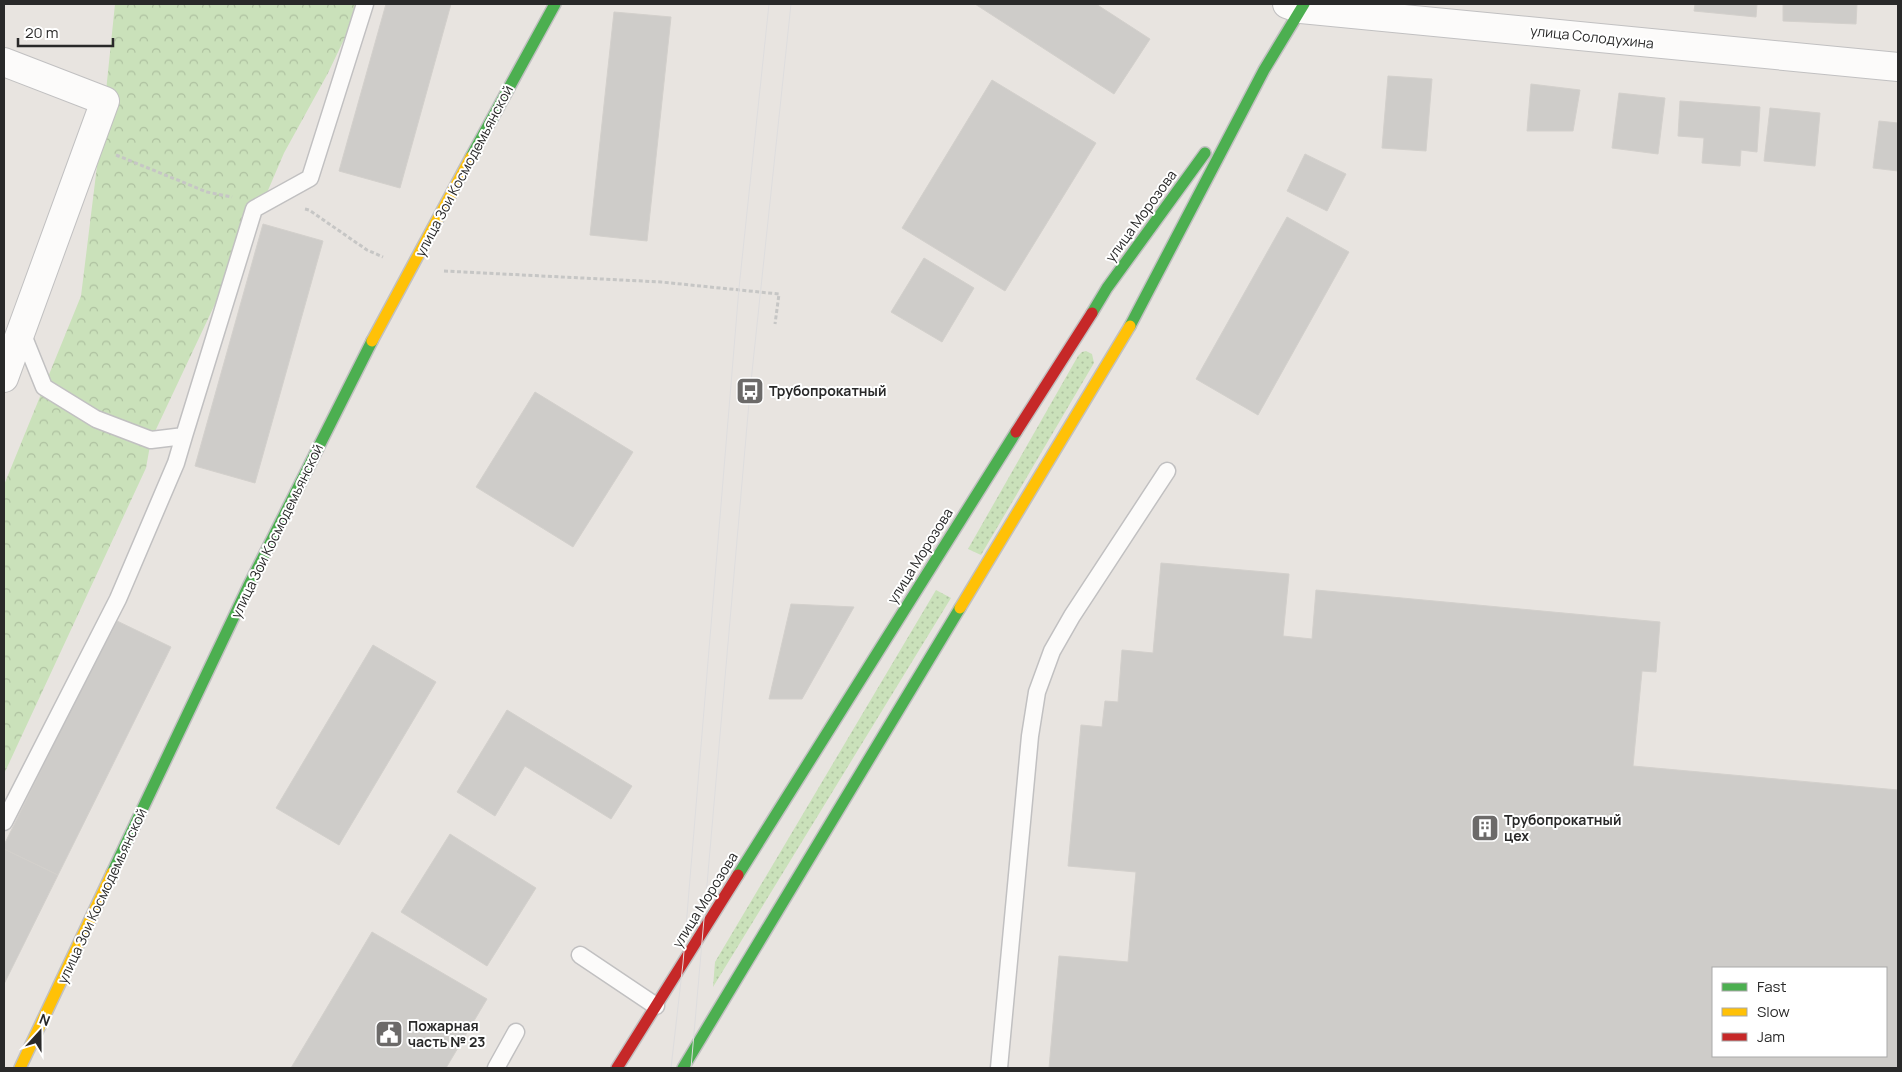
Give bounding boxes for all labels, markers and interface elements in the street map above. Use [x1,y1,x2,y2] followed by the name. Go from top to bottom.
[18,15,112,47] scale bar
[1529,21,1655,52] street label: улица Солодухина
[25,22,58,43] text: 20 m
[410,82,517,260] street label: улица Зои Космодемьянской
[1101,166,1180,266] street label: улица Морозова
[735,376,765,406] bus stop icon: Трубопрокатный
[769,381,886,400] place label: Трубопрокатный
[226,440,327,621] street label: улица Зои Космодемьянской
[883,504,957,607] street label: улица Морозова
[52,805,151,987] street label: улица Зои Космодемьянской
[1504,810,1621,845] place label: Трубопрокатный цех
[1470,813,1500,843] building icon: Трубопрокатный цех
[668,848,742,951] street label: улица Морозова
[1712,967,1887,1057] legend
[1757,976,1786,997] text: Fast
[1757,1001,1790,1022] text: Slow
[15,1007,65,1057] north arrow
[37,1009,53,1030] text: N
[408,1016,485,1051] place label: Пожарная часть № 23
[374,1019,404,1049] public building icon: Пожарная часть № 23
[1757,1026,1785,1047] text: Jam

